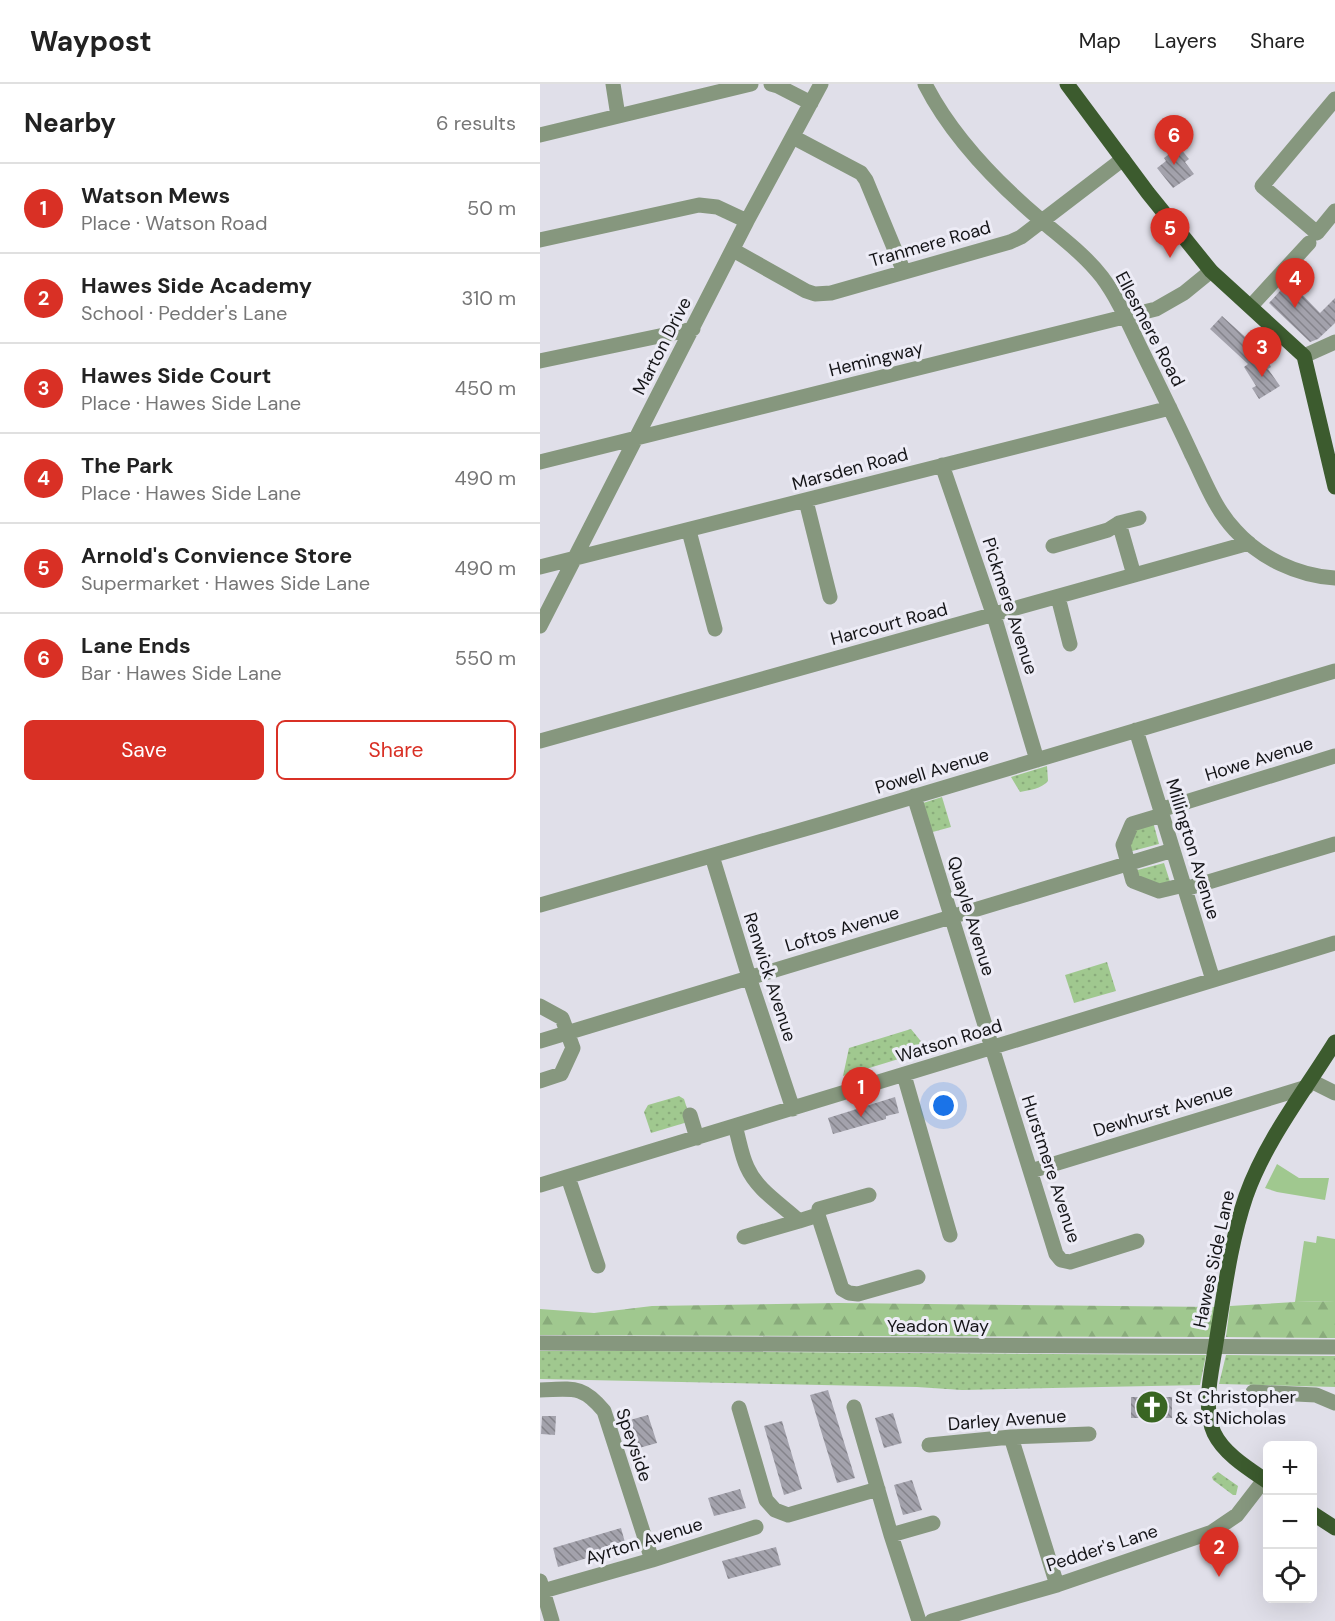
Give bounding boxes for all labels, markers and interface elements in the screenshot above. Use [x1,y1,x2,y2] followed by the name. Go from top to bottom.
[30,23,152,60] text: Waypost
[1079,27,1121,55] text: Map
[1154,27,1217,55] text: Layers
[1250,27,1305,55] text: Share
[24,106,116,140] text: Nearby
[436,110,516,136] text: 6 results
[1154,116,1194,165] pin: 6
[81,181,230,210] text: Watson Mews
[40,195,47,221] text: 1
[467,195,516,221] text: 50 m
[1150,208,1190,258] pin: 5
[81,210,267,236] text: Place · Watson Road
[866,215,994,273] street label: Tranmere Road
[1276,258,1314,308] pin: 4
[1110,267,1190,391] street label: Ellesmere Road
[81,271,312,300] text: Hawes Side Academy
[38,285,49,311] text: 2
[461,285,516,311] text: 310 m
[627,293,697,399] street label: Marton Drive
[81,300,287,326] text: School · Pedder's Lane
[1242,328,1282,377] pin: 3
[826,336,926,382] street label: Hemingway
[81,361,271,390] text: Hawes Side Court
[37,375,50,401] text: 3
[455,375,516,401] text: 450 m
[81,390,301,416] text: Place · Hawes Side Lane
[789,442,911,496] street label: Marsden Road
[81,451,174,480] text: The Park
[37,465,50,491] text: 4
[454,465,516,491] text: 490 m
[81,480,301,506] text: Place · Hawes Side Lane
[977,534,1043,678] street label: Pickmere Avenue
[81,541,352,570] text: Arnold's Convience Store
[37,555,50,581] text: 5
[454,555,516,581] text: 490 m
[81,570,370,596] text: Supermarket · Hawes Side Lane
[828,597,950,651] street label: Harcourt Road
[81,631,191,660] text: Lane Ends
[37,645,50,671] text: 6
[455,645,516,671] text: 550 m
[81,660,282,686] text: Bar · Hawes Side Lane
[24,720,264,780] button: Save
[276,720,516,780] button: Share
[1202,731,1316,787] street label: Howe Avenue
[872,742,992,800] street label: Powell Avenue
[1160,776,1226,922] street label: Millington Avenue
[941,853,1001,979] street label: Quayle Avenue
[782,900,902,958] street label: Loftos Avenue
[738,910,802,1044] street label: Renwick Avenue
[893,1013,1005,1069] street label: Watson Road
[842,1068,880,1117] pin: 1
[1090,1077,1236,1143] street label: Dewhurst Avenue
[929,1091,958,1120] your location
[1016,1092,1086,1246] street label: Hurstmere Avenue
[1188,1188,1240,1330] street label: Hawes Side Lane
[887,1314,989,1338] street label: Yeadon Way
[1175,1385,1296,1430] place label: St Christopher & St Nicholas
[1134,1389,1170,1425] church icon: St Christopher & St Nicholas
[947,1404,1067,1436] street label: Darley Avenue
[610,1405,658,1485] street label: Speyside
[1263,1441,1317,1603] map controls
[1263,1441,1317,1495] button: +
[1263,1495,1317,1549] button: −
[582,1512,706,1570] street label: Ayrton Avenue
[1043,1519,1161,1577] street label: Pedder's Lane
[1200,1528,1238,1577] pin: 2
[1263,1549,1317,1603] button: locate

